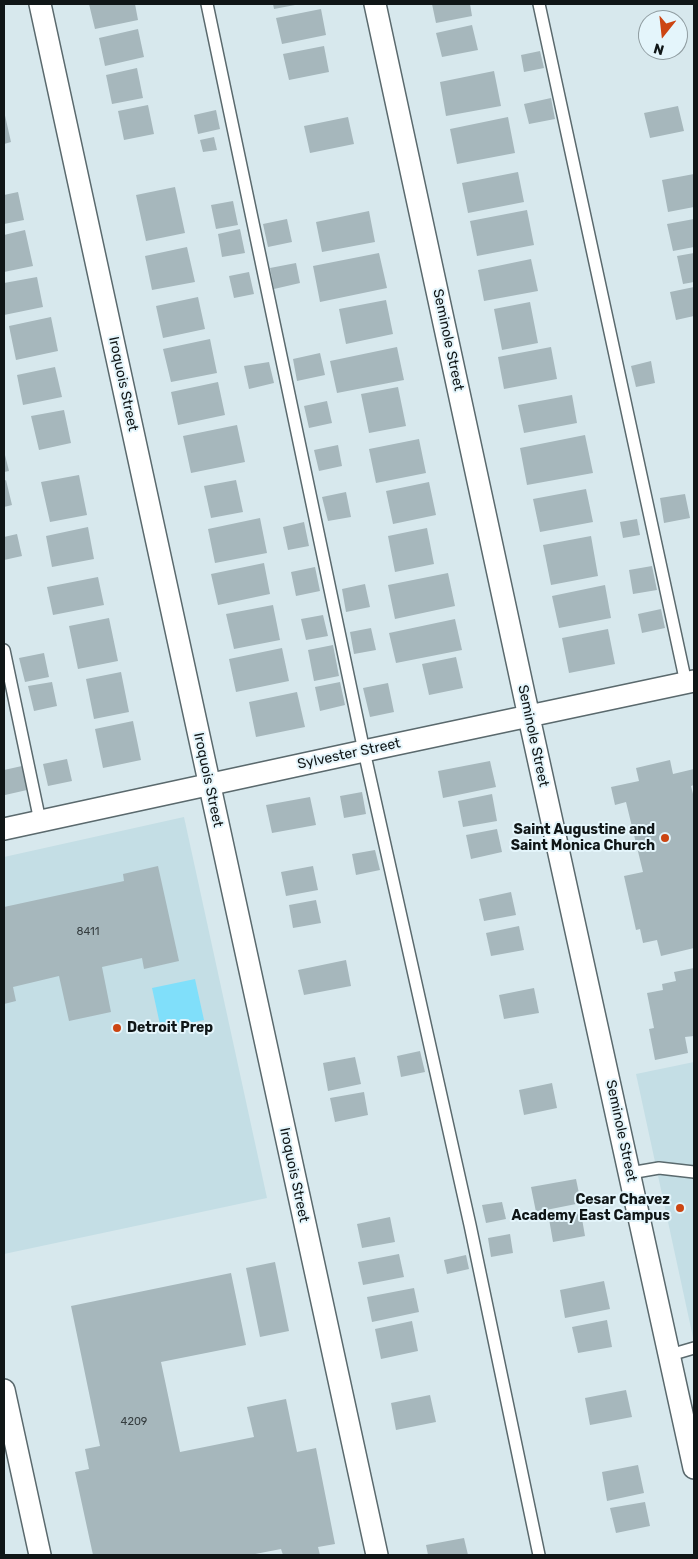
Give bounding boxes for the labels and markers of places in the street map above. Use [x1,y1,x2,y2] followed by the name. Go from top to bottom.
[511,822,655,854] place label: Saint Augustine and Saint Monica Church
[659,832,671,844] marker: Saint Augustine and Saint Monica Church
[127,1020,213,1036] place label: Detroit Prep
[111,1022,123,1034] marker: Detroit Prep
[512,1192,670,1224] place label: Cesar Chavez Academy East Campus
[674,1202,686,1214] marker: Cesar Chavez Academy East Campus

